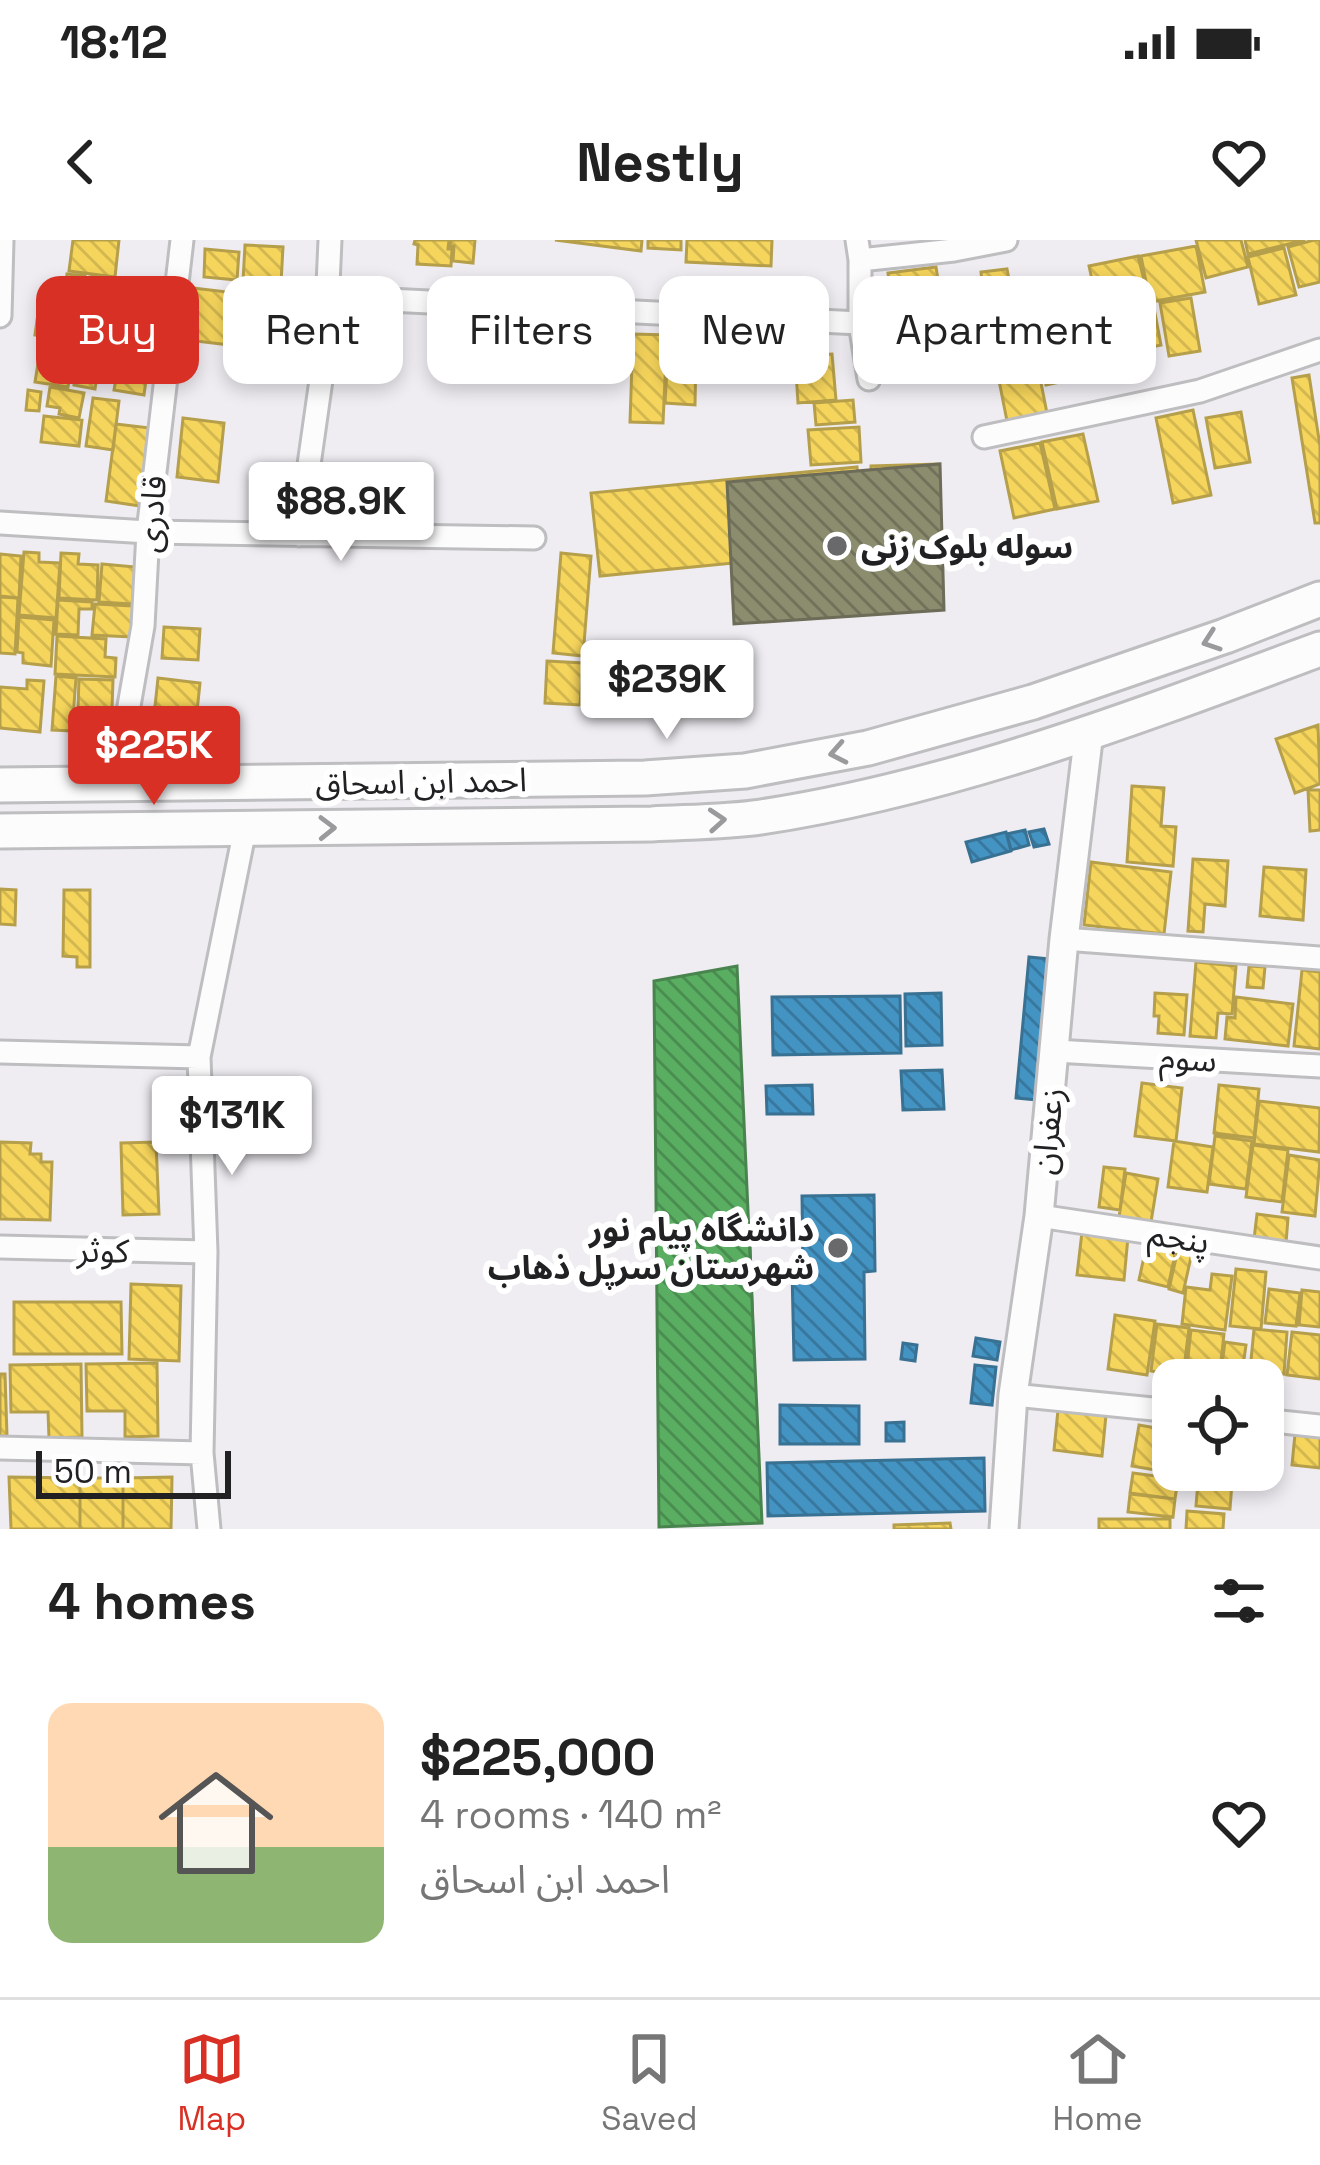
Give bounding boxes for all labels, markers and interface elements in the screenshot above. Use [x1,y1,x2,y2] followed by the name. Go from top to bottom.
[60,14,168,71] text: 18:12
[576,128,744,197] text: Nestly
[48,129,114,195] icon: back
[1206,129,1272,195] icon: heart
[36,276,199,384] chip: Buy
[223,276,403,384] chip: Rent
[427,276,635,384] chip: Filters
[659,276,829,384] chip: New
[853,276,1156,384] chip: Apartment
[243,462,439,564] pin: $88.9K
[128,474,176,554] street label: قادری
[276,476,406,525] text: $88.9K
[861,526,1073,568] place label: سوله بلوک زنی
[824,533,850,559] marker: سوله بلوک زنی
[1202,627,1223,651] one-way arrow
[583,640,751,742] pin: $239K
[607,654,727,703] text: $239K
[70,706,238,808] pin: $225K
[95,720,213,769] text: $225K
[828,739,848,765] one-way arrow
[315,759,527,805] street label: احمد ابن اسحاق
[708,807,727,833] one-way arrow
[319,815,337,841] one-way arrow
[1158,1037,1218,1084] street label: سوم
[148,1076,316,1178] pin: $131K
[1023,1086,1073,1177] street label: زعفران
[179,1090,285,1139] text: $131K
[488,1209,814,1290] place label: دانشگاه پیام نور شهرستان سرپل ذهاب
[1145,1212,1212,1267] street label: پنجم
[76,1230,130,1272] street label: کوثر
[825,1235,851,1261] marker: دانشگاه پیام نور شهرستان سرپل ذهاب
[1152,1359,1284,1491] map controls
[1152,1359,1284,1491] button: locate
[36,1445,231,1498] scale bar
[54,1451,132,1493] text: 50 m
[1206,1568,1272,1634] icon: filters
[48,1569,256,1634] text: 4 homes
[420,1725,656,1790] text: $225,000
[144,1751,288,1895] icon: home
[420,1790,722,1839] text: 4 rooms · 140 m²
[1206,1790,1272,1856] icon: heart
[420,1855,670,1904] text: احمد ابن اسحاق
[178,2026,246,2140] tab: Map
[601,2026,698,2140] tab: Saved
[1053,2026,1142,2140] tab: Home

